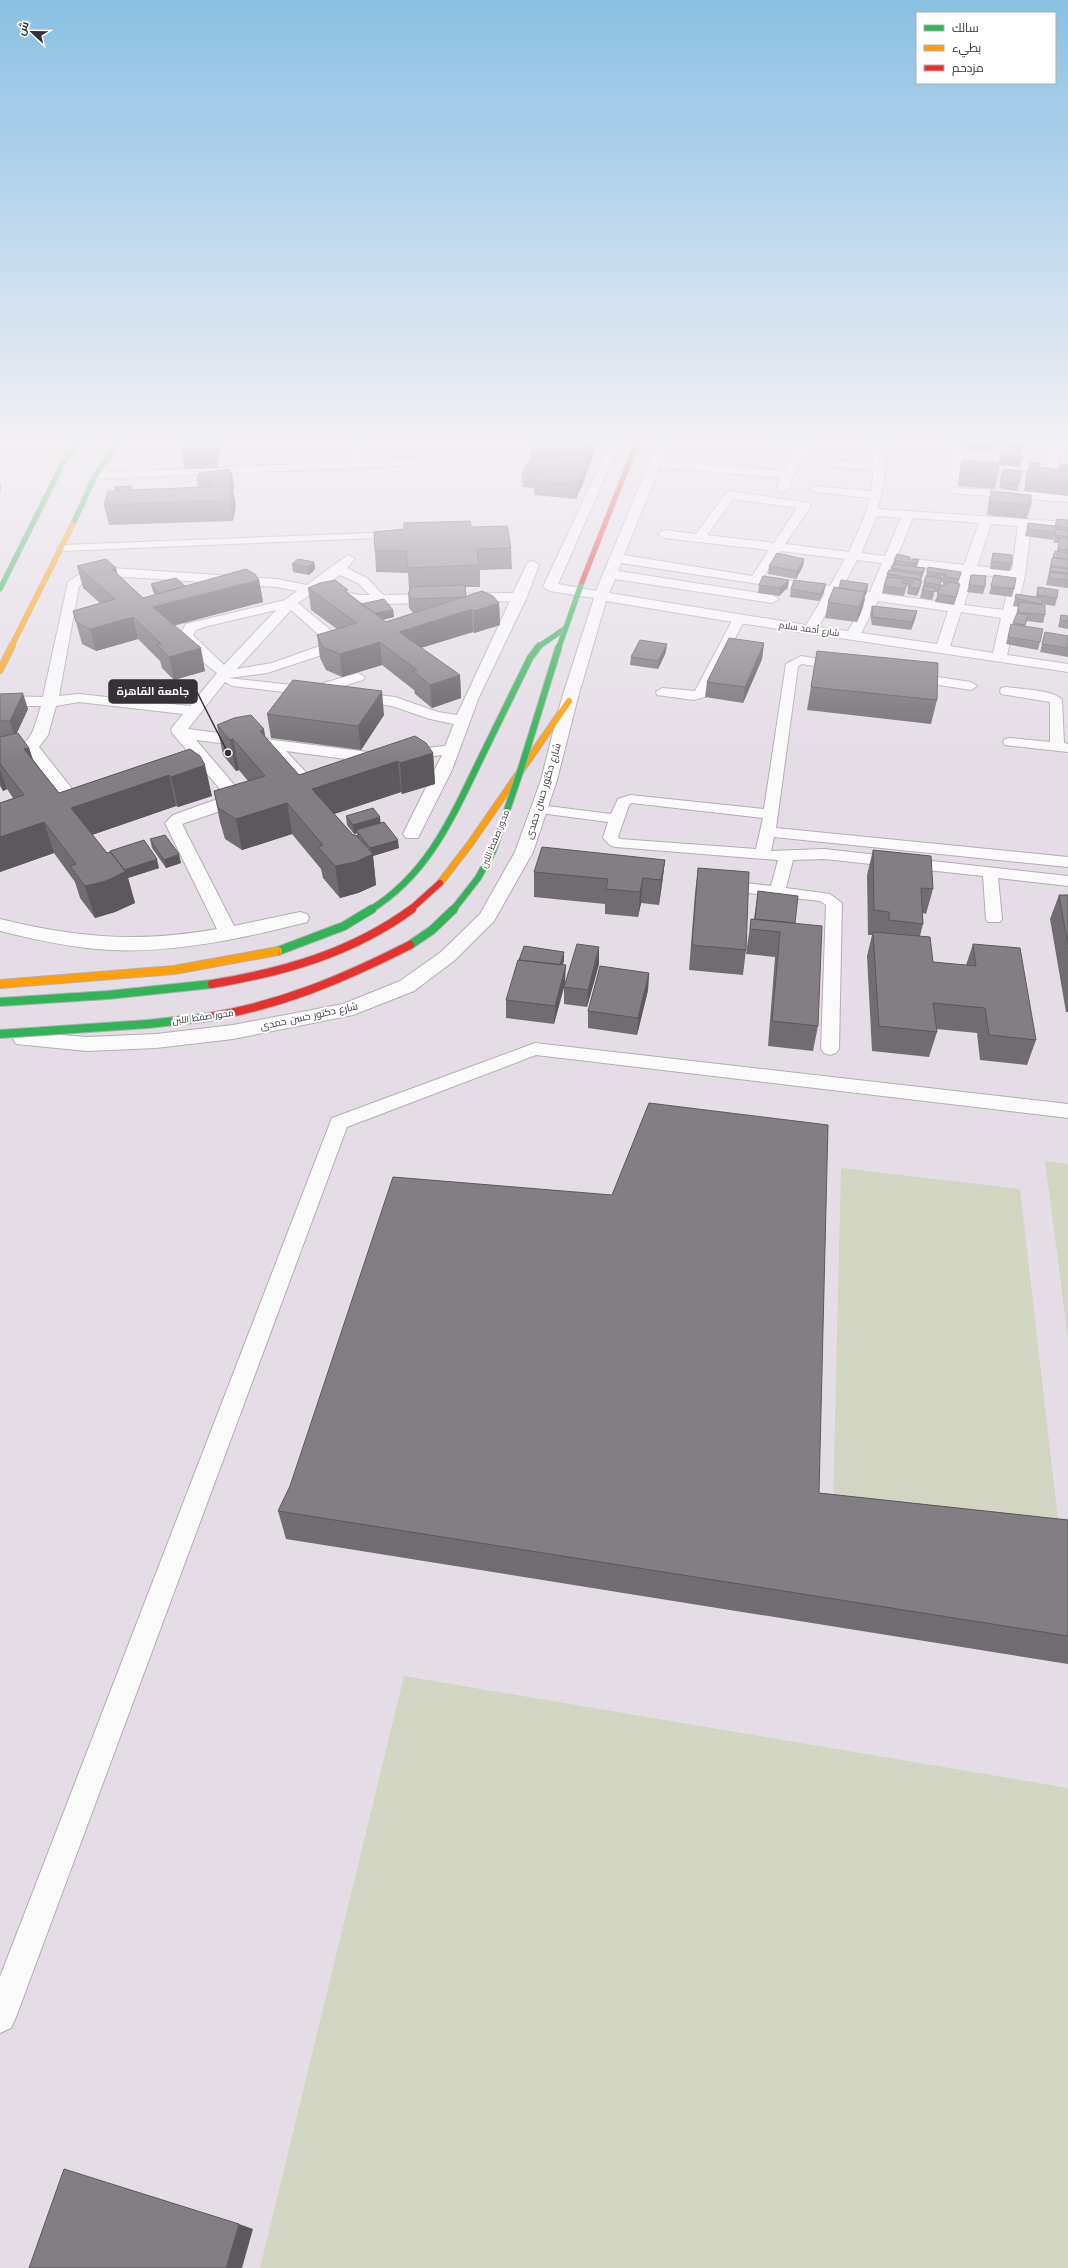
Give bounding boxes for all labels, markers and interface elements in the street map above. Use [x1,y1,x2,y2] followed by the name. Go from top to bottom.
[12,12,52,52] north arrow
[916,12,1056,84] legend
[15,19,32,37] text: ش
[952,21,979,35] text: سالك
[952,41,981,58] text: بطيء
[952,61,984,76] text: مزدحم
[778,619,840,639] street label: شارع أحمد سلام
[109,680,197,703] callout: جامعة القاهرة
[117,685,189,698] text: جامعة القاهرة
[523,742,564,841] street label: شارع دكتور حسن حمدى
[479,808,511,870] street label: محور صفط اللبن
[259,1000,359,1033] street label: شارع دكتور حسن حمدى
[172,1008,235,1026] street label: محور صفط اللبن

